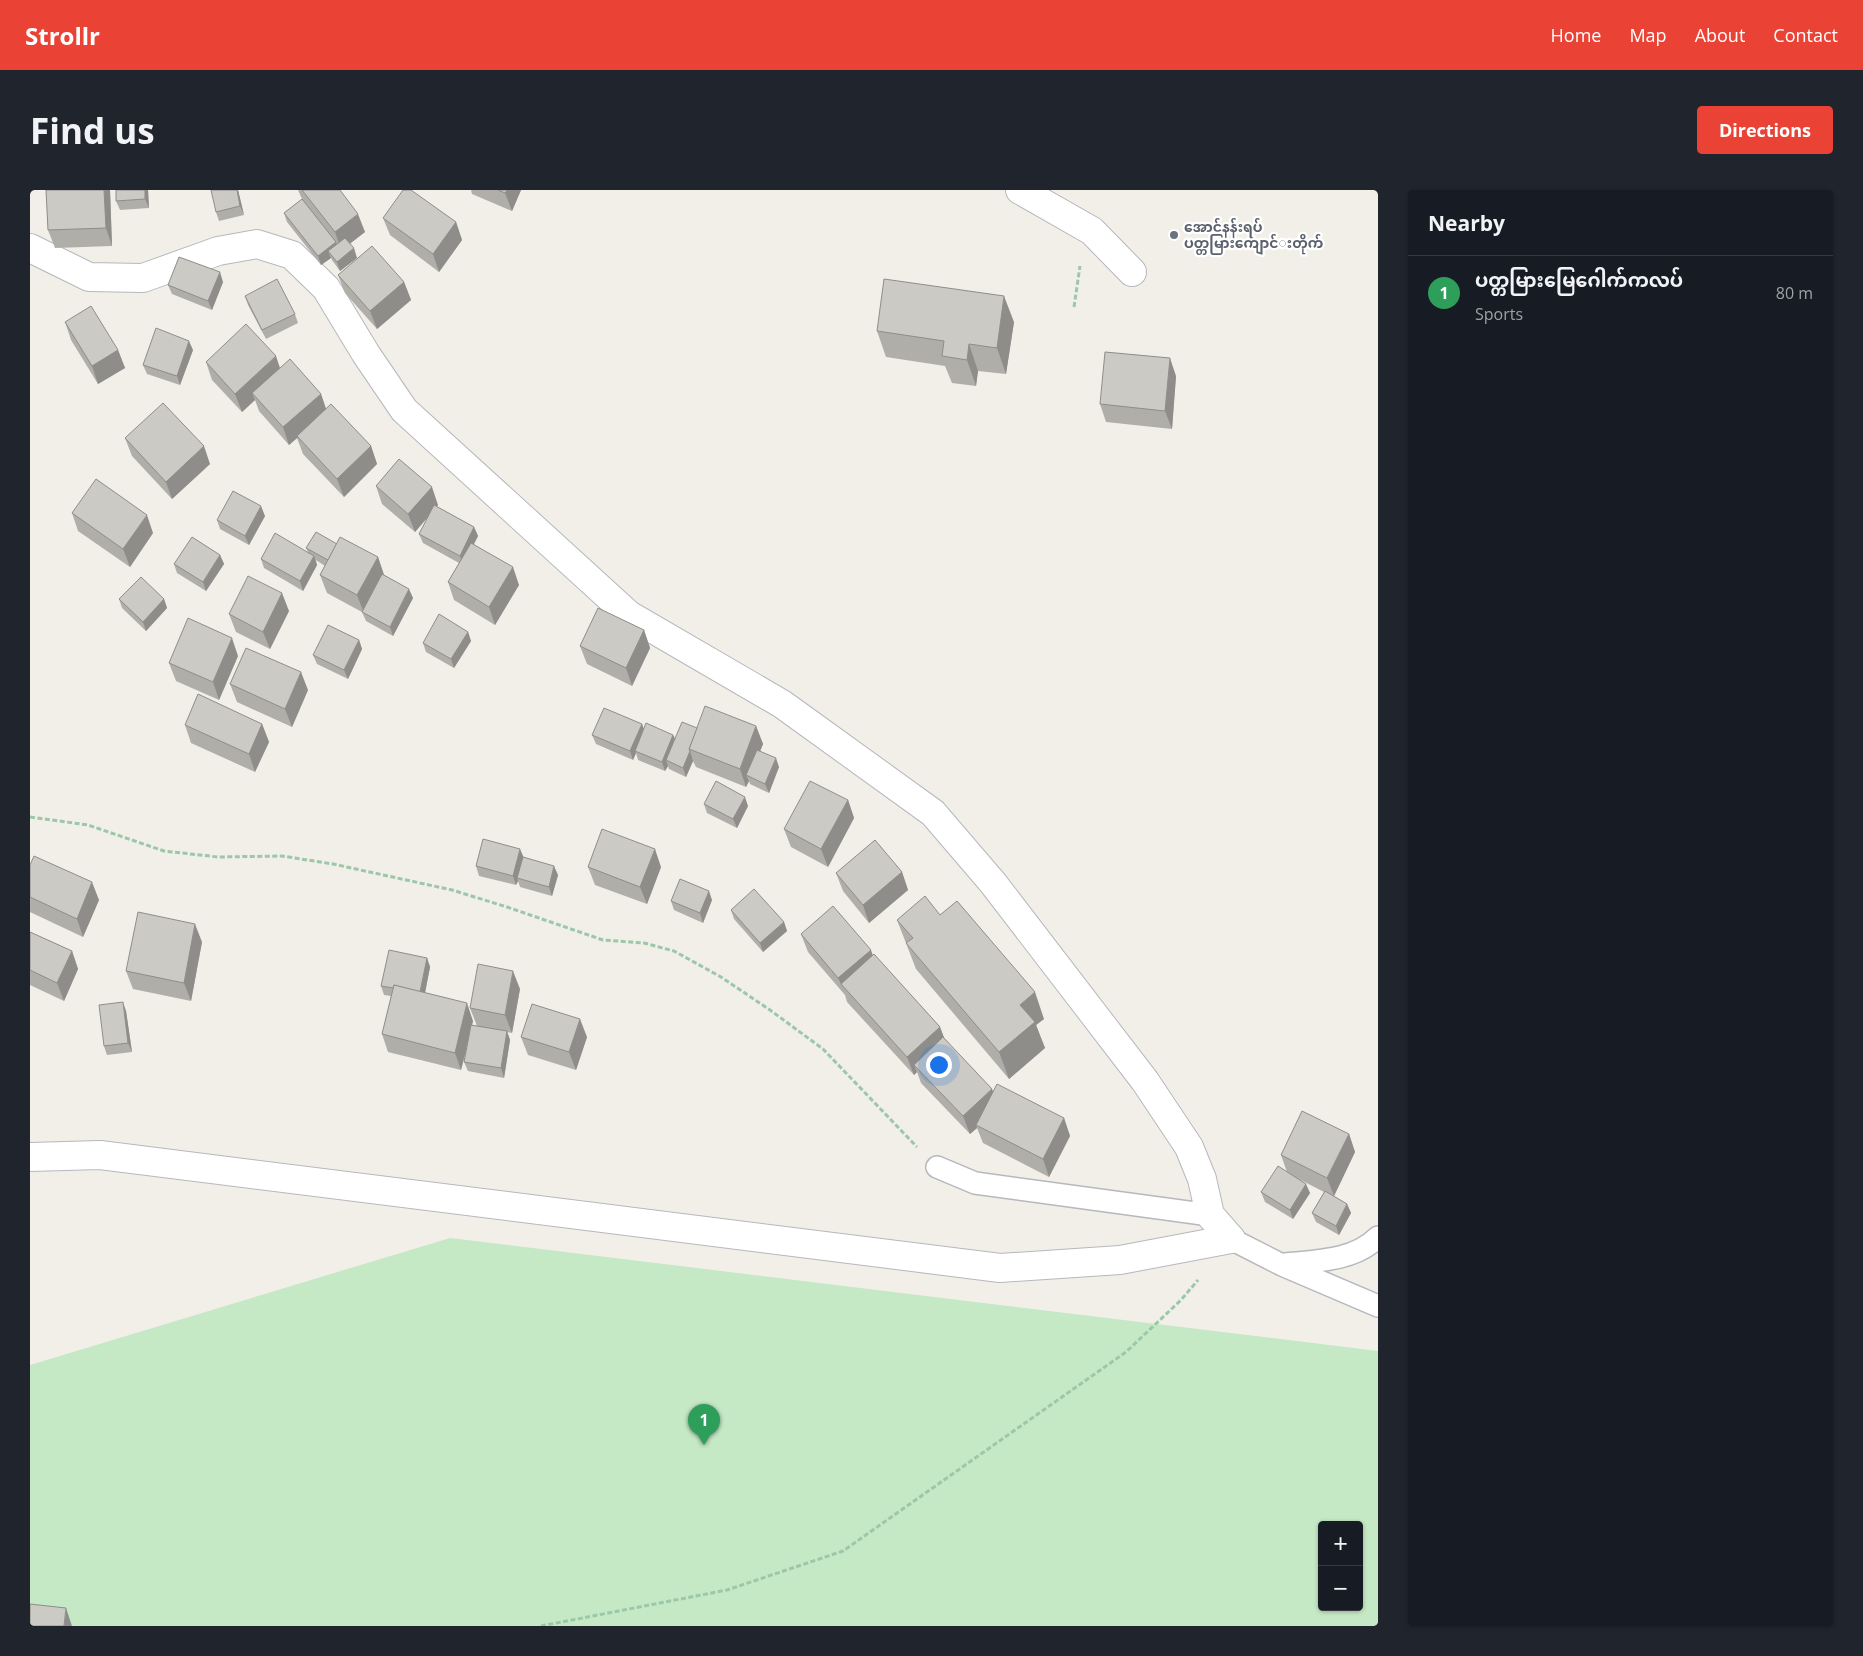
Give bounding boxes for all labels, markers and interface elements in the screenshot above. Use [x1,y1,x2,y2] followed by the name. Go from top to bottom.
[25,19,100,52] text: Strollr
[1551,23,1601,47] text: Home
[1629,23,1667,47] text: Map
[1695,23,1745,47] text: About
[1773,23,1838,47] text: Contact
[1697,106,1833,154] button: Directions
[30,107,155,154] text: Find us
[1428,209,1505,237] text: Nearby
[1184,217,1323,255] place label: အောင်နန်းရပ် ပတ္တမြား‌ကျောင်‌းတိုက်
[1168,229,1180,241] marker: အောင်နန်းရပ် ပတ္တမြား‌ကျောင်‌းတိုက်
[1475,267,1683,293] text: ပတ္တမြားမြေဂေါက်ကလပ်
[1439,282,1449,304] text: 1
[1776,282,1813,304] text: 80 m
[1475,303,1523,325] text: Sports
[926,1052,952,1078] your location
[688,1404,720,1445] pin: 1
[1318,1521,1363,1611] map controls
[1318,1521,1363,1566] button: +
[1318,1566,1363,1611] button: −

